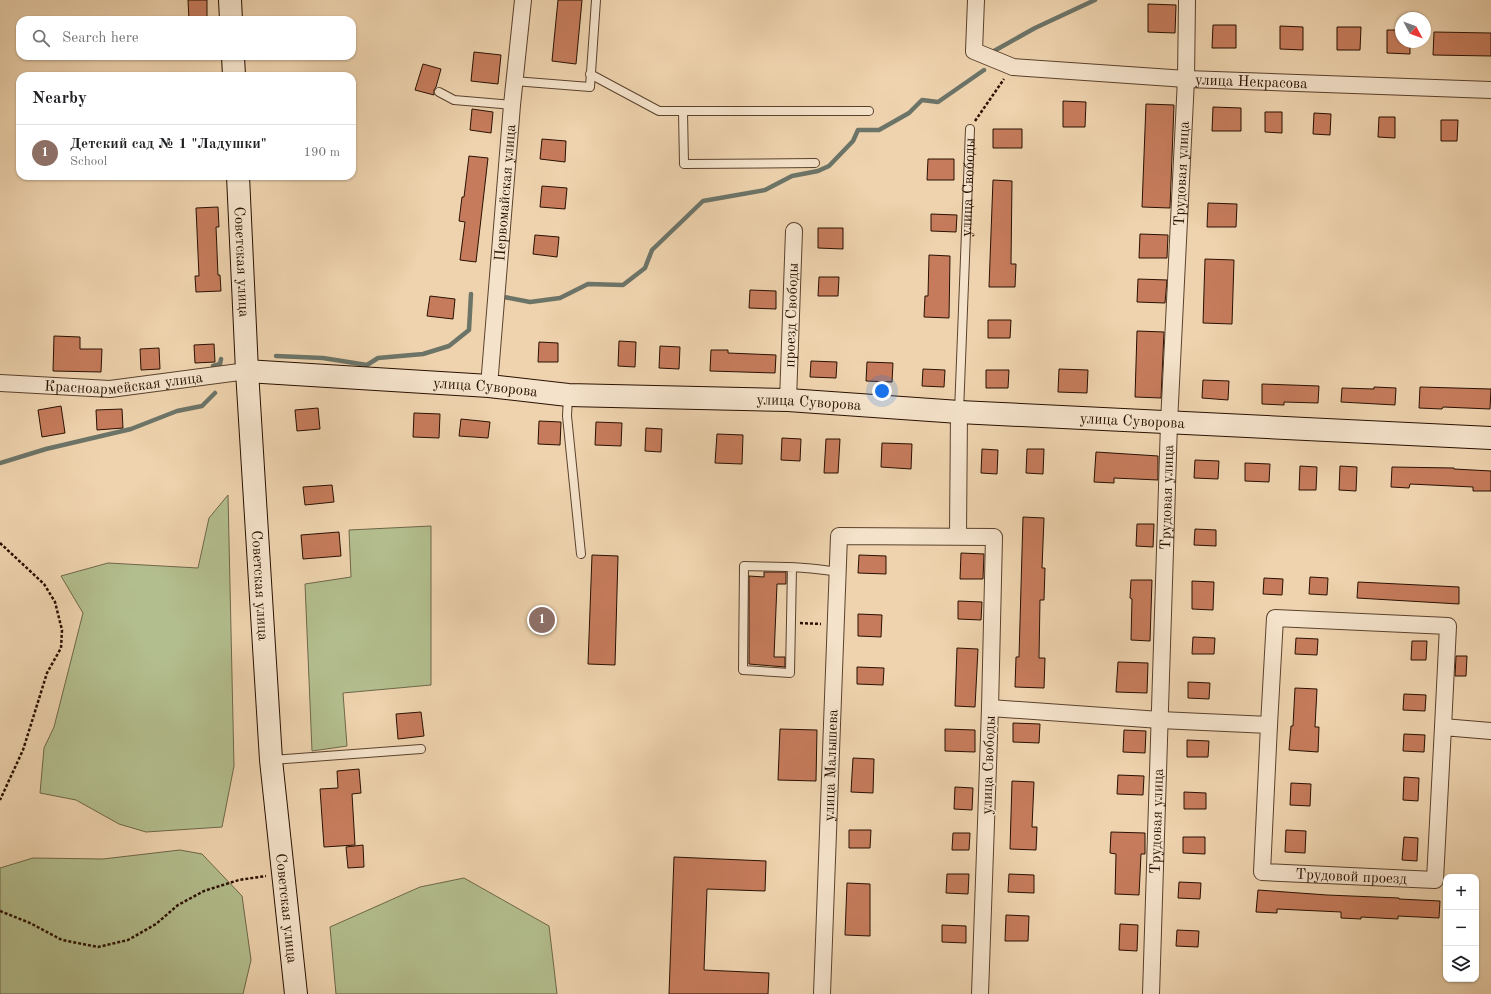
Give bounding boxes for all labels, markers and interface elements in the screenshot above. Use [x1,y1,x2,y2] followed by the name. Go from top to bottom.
[1395,12,1431,48] north arrow
[16,16,356,60] search box
[30,27,52,49] icon: search
[62,31,139,46] text: Search here
[1195,73,1308,92] street label: улица Некрасова
[32,90,87,107] text: Nearby
[1173,120,1193,227] street label: Трудовая улица
[493,123,519,262] street label: Первомайская улица
[70,137,267,152] text: Детский сад № 1 "Ладушки"
[960,137,979,237] street label: улица Свободы
[41,146,49,159] text: 1
[303,146,340,159] text: 190 m
[70,155,107,168] text: School
[230,206,251,318] street label: Советская улица
[783,262,802,368] street label: проезд Свободы
[44,371,204,398] street label: Красноармейская улица
[433,377,539,401] street label: улица Суворова
[872,381,892,401] your location
[756,393,862,414] street label: улица Суворова
[1079,412,1186,432] street label: улица Суворова
[1159,444,1177,550] street label: Трудовая улица
[248,530,270,642] street label: Советская улица
[529,605,555,635] pin: 1
[822,708,842,822] street label: улица Малышева
[980,715,999,815] street label: улица Свободы
[1149,768,1167,874] street label: Трудовая улица
[272,853,299,965] street label: Советская улица
[1295,868,1408,888] street label: Трудовой проезд
[1443,874,1479,982] map controls
[1443,874,1479,910] button: +
[1443,910,1479,946] button: −
[1443,946,1479,982] button: layers

